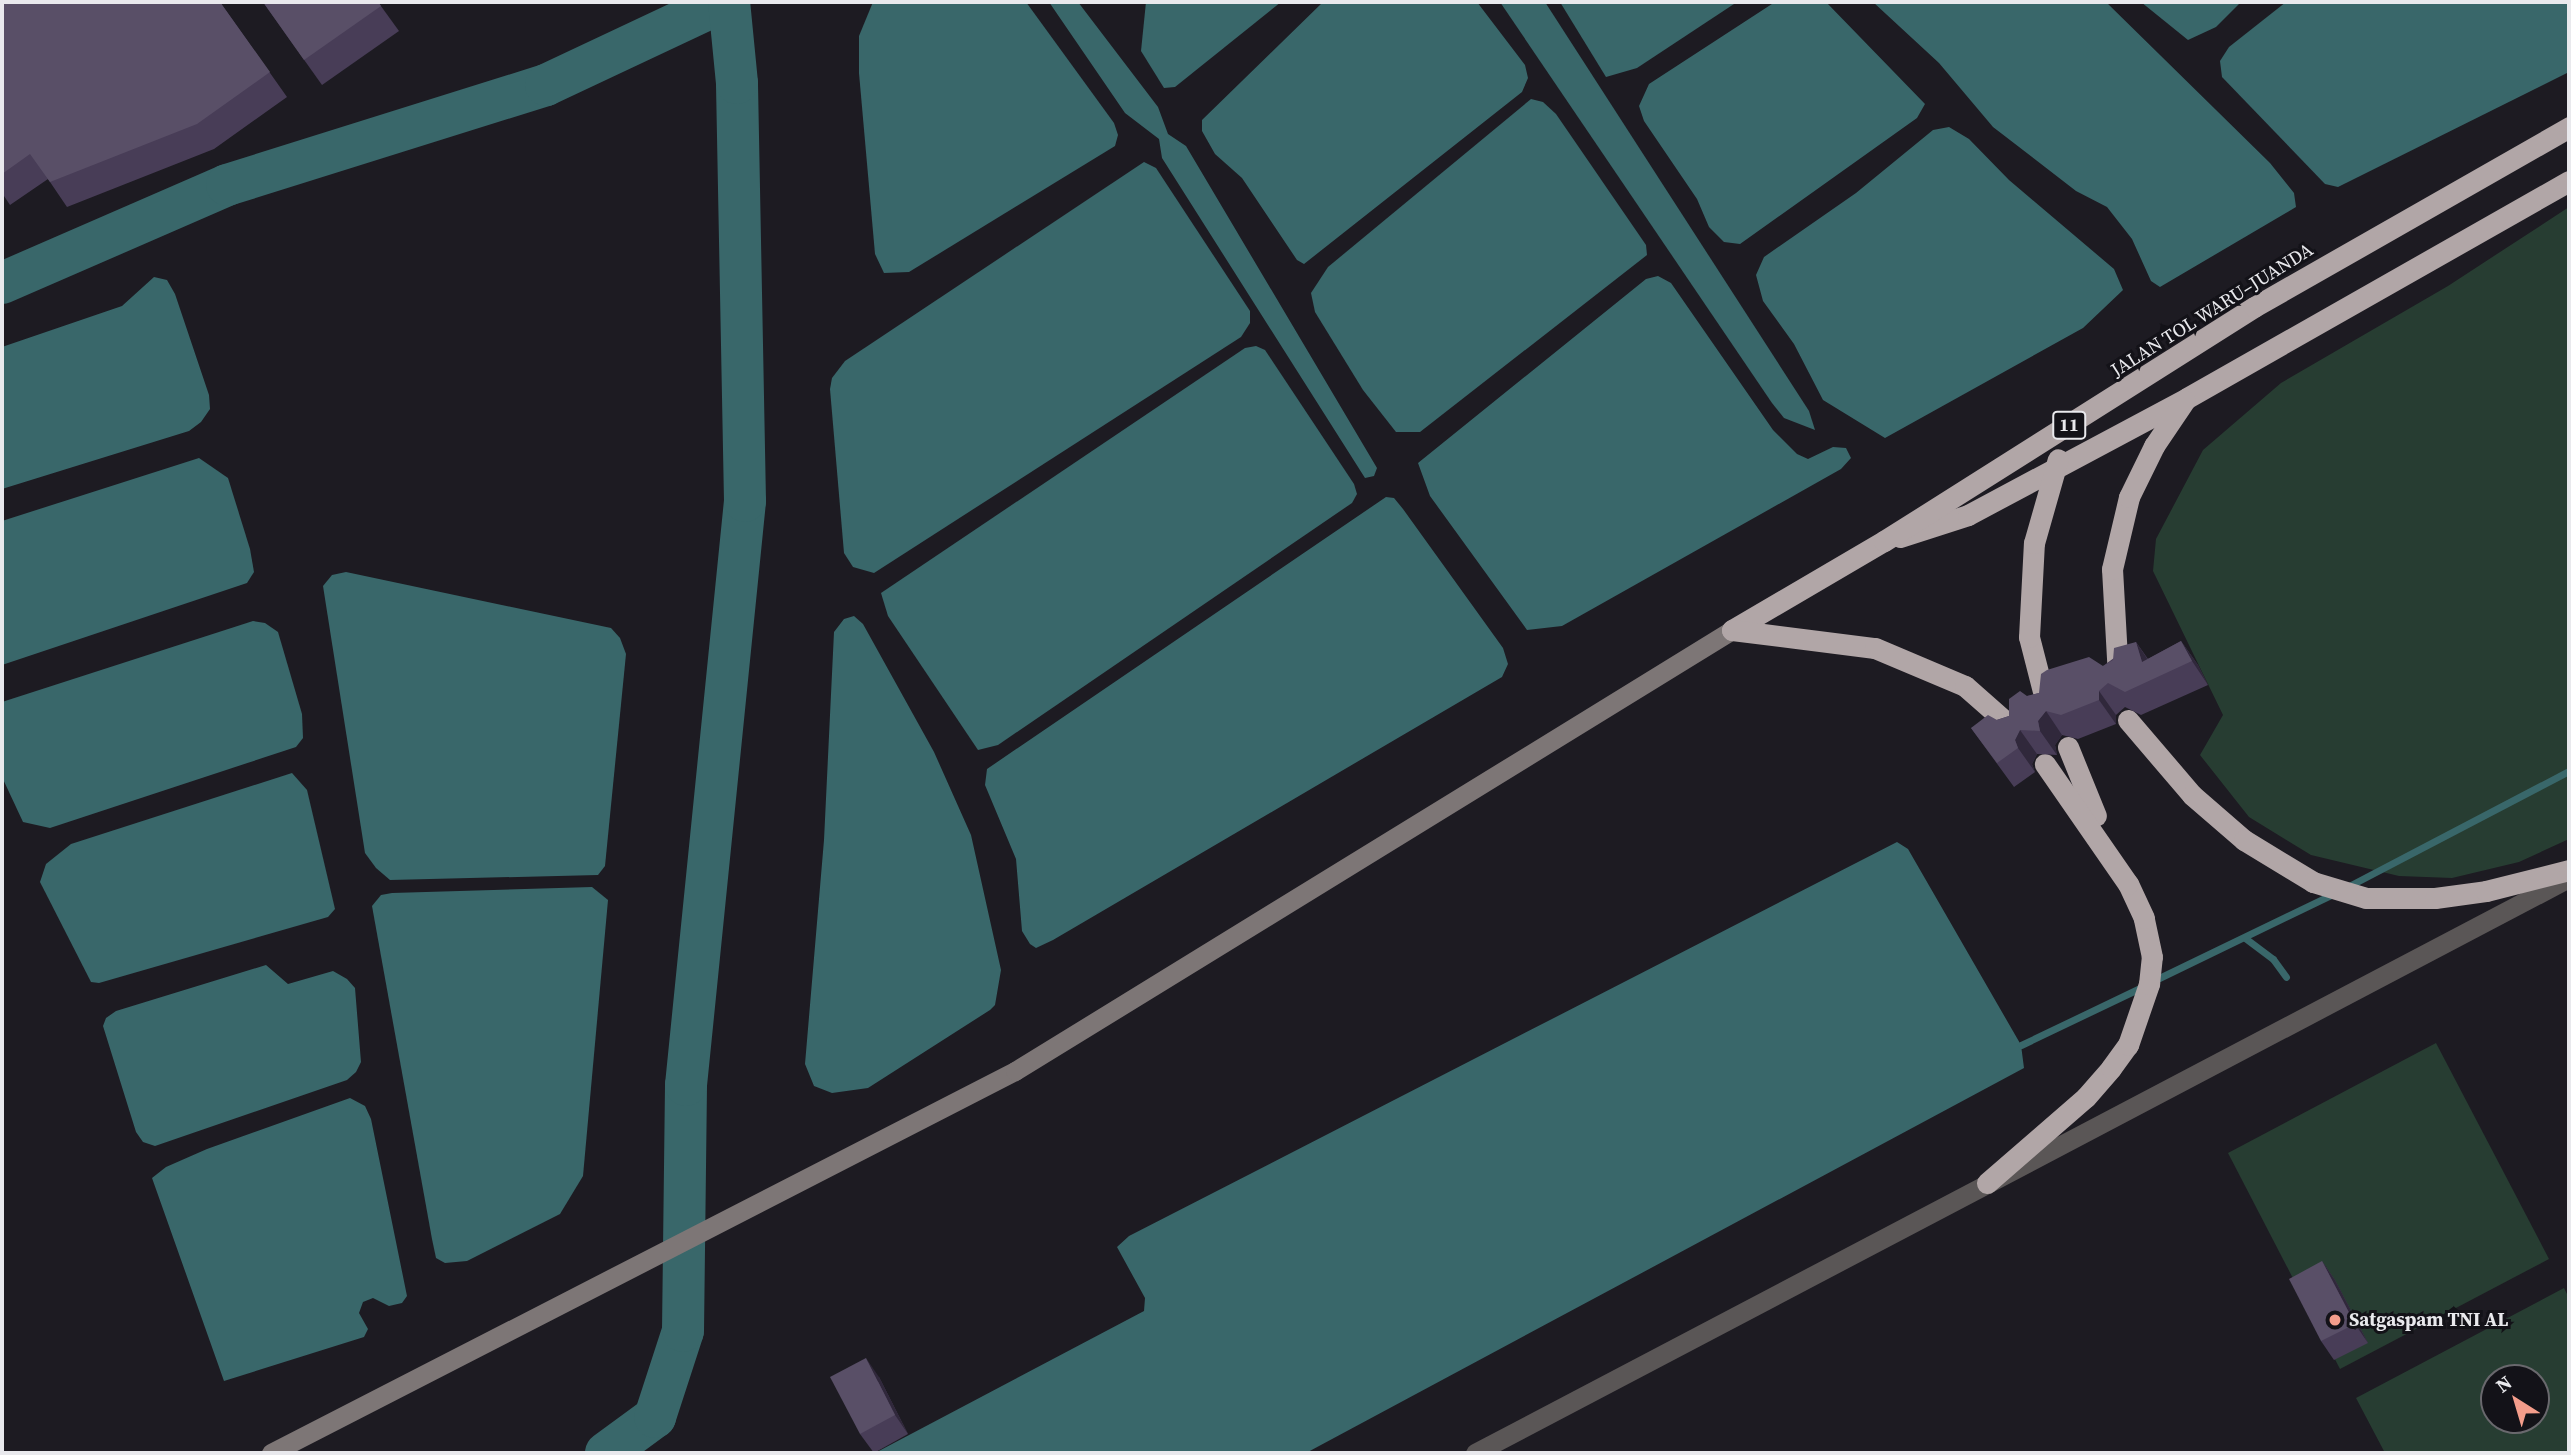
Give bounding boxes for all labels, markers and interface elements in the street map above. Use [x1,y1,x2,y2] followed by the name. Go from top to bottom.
[2106,238,2318,382] street label: JALAN TOL WARU–JUANDA
[2052,410,2086,440] road number: 11
[2349,1309,2508,1331] place label: Satgaspam TNI AL
[2327,1312,2343,1328] marker: Satgaspam TNI AL
[2480,1364,2550,1434] north arrow
[2490,1369,2517,1398] text: N

